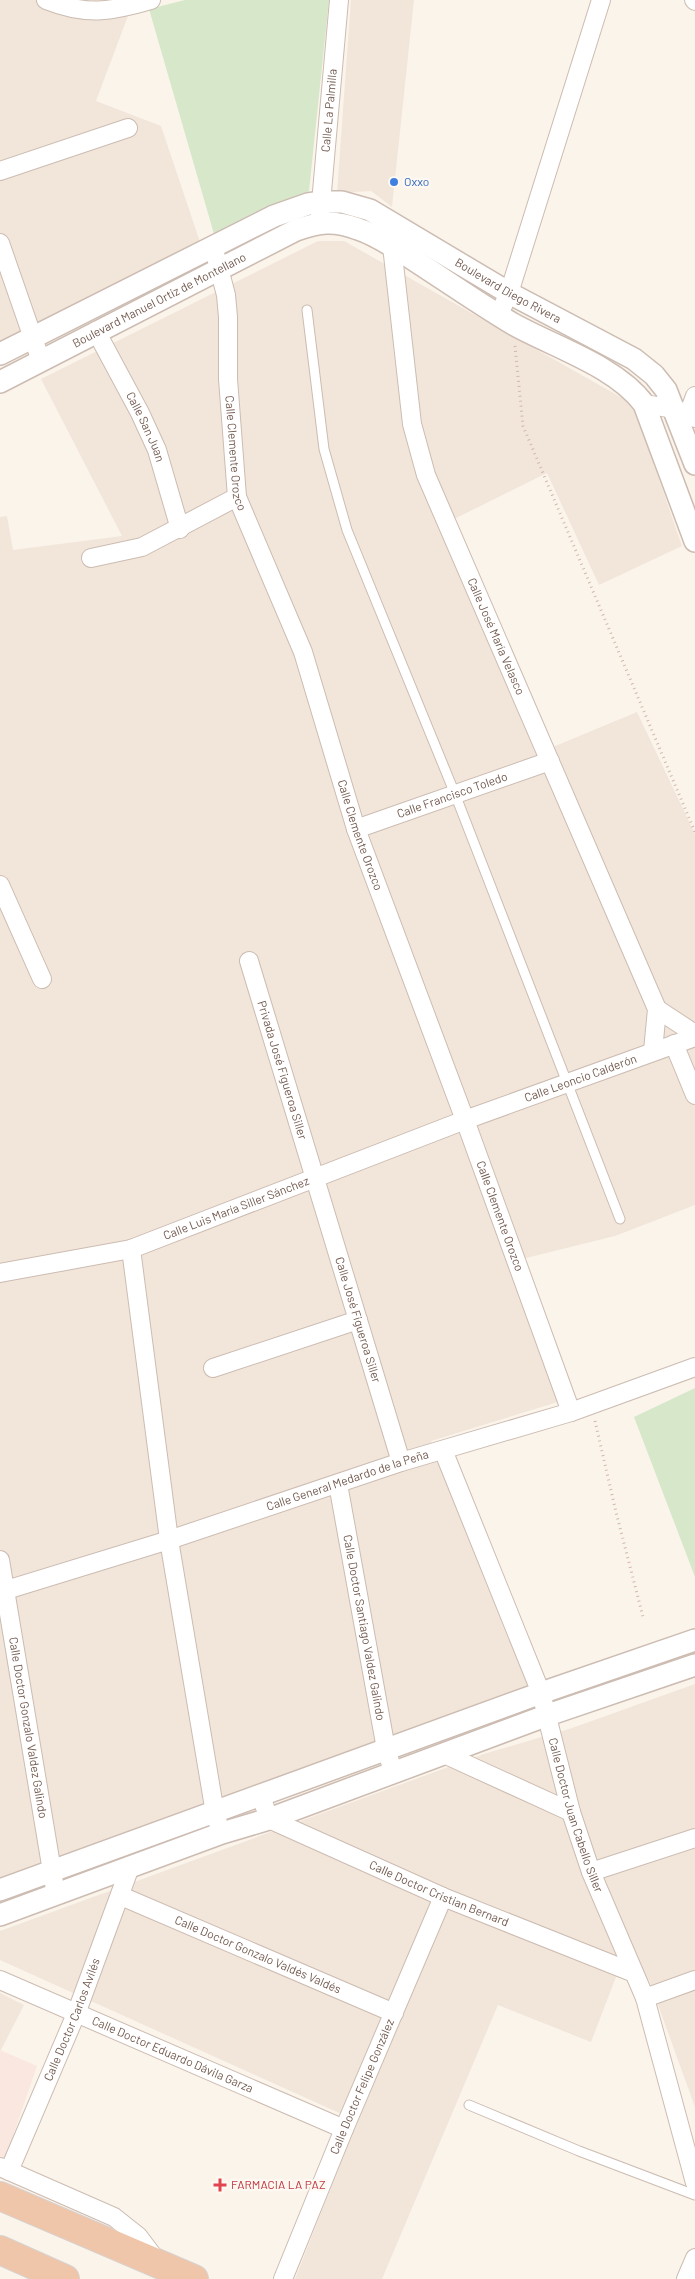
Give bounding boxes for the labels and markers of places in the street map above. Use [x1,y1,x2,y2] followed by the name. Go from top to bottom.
[404,174,429,188] place label: Oxxo
[388,176,400,188] marker: Oxxo
[231,2177,326,2191] place label: FARMACIA LA PAZ
[213,2178,227,2192] marker: FARMACIA LA PAZ

